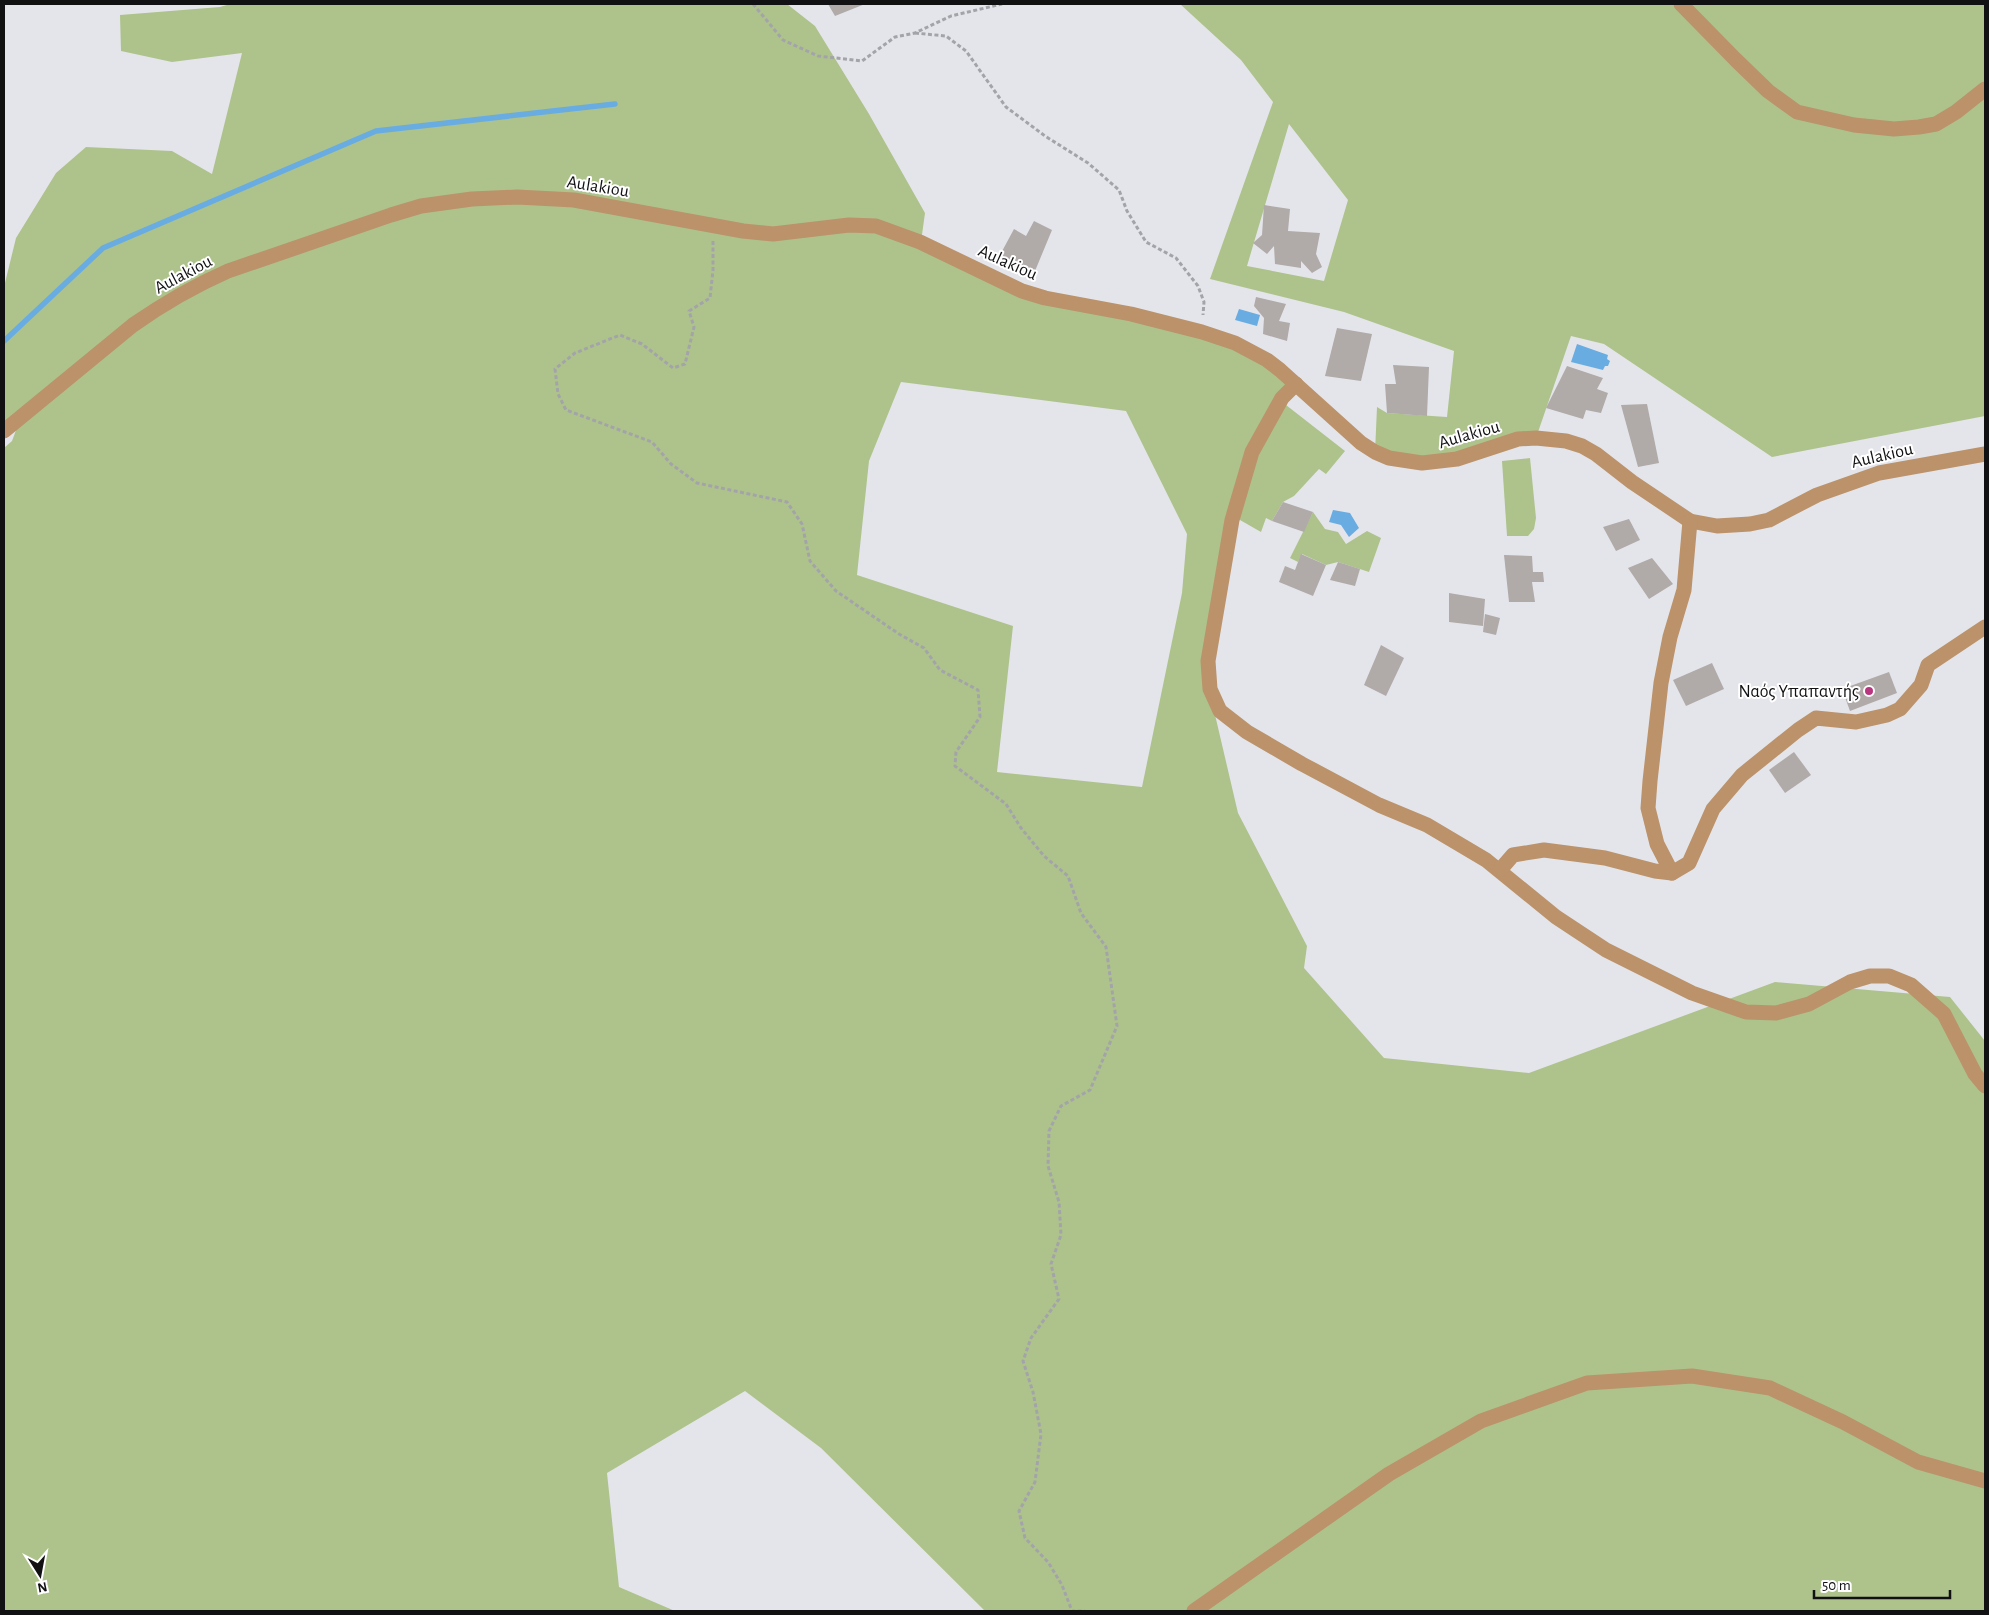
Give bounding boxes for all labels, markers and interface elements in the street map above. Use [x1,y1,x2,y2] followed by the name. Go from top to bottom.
[566,173,630,201] street label: Aulakiou
[975,242,1040,284] street label: Aulakiou
[152,252,215,298] street label: Aulakiou
[1437,418,1502,452] street label: Aulakiou
[1850,440,1915,472] street label: Aulakiou
[1739,683,1859,701] place label: Ναός Υπαπαντής
[1863,685,1875,697] marker: Ναός Υπαπαντής
[15,1550,65,1600] north arrow
[1814,1568,1950,1600] scale bar
[1822,1578,1851,1593] text: 50 m
[36,1579,48,1595] text: N

